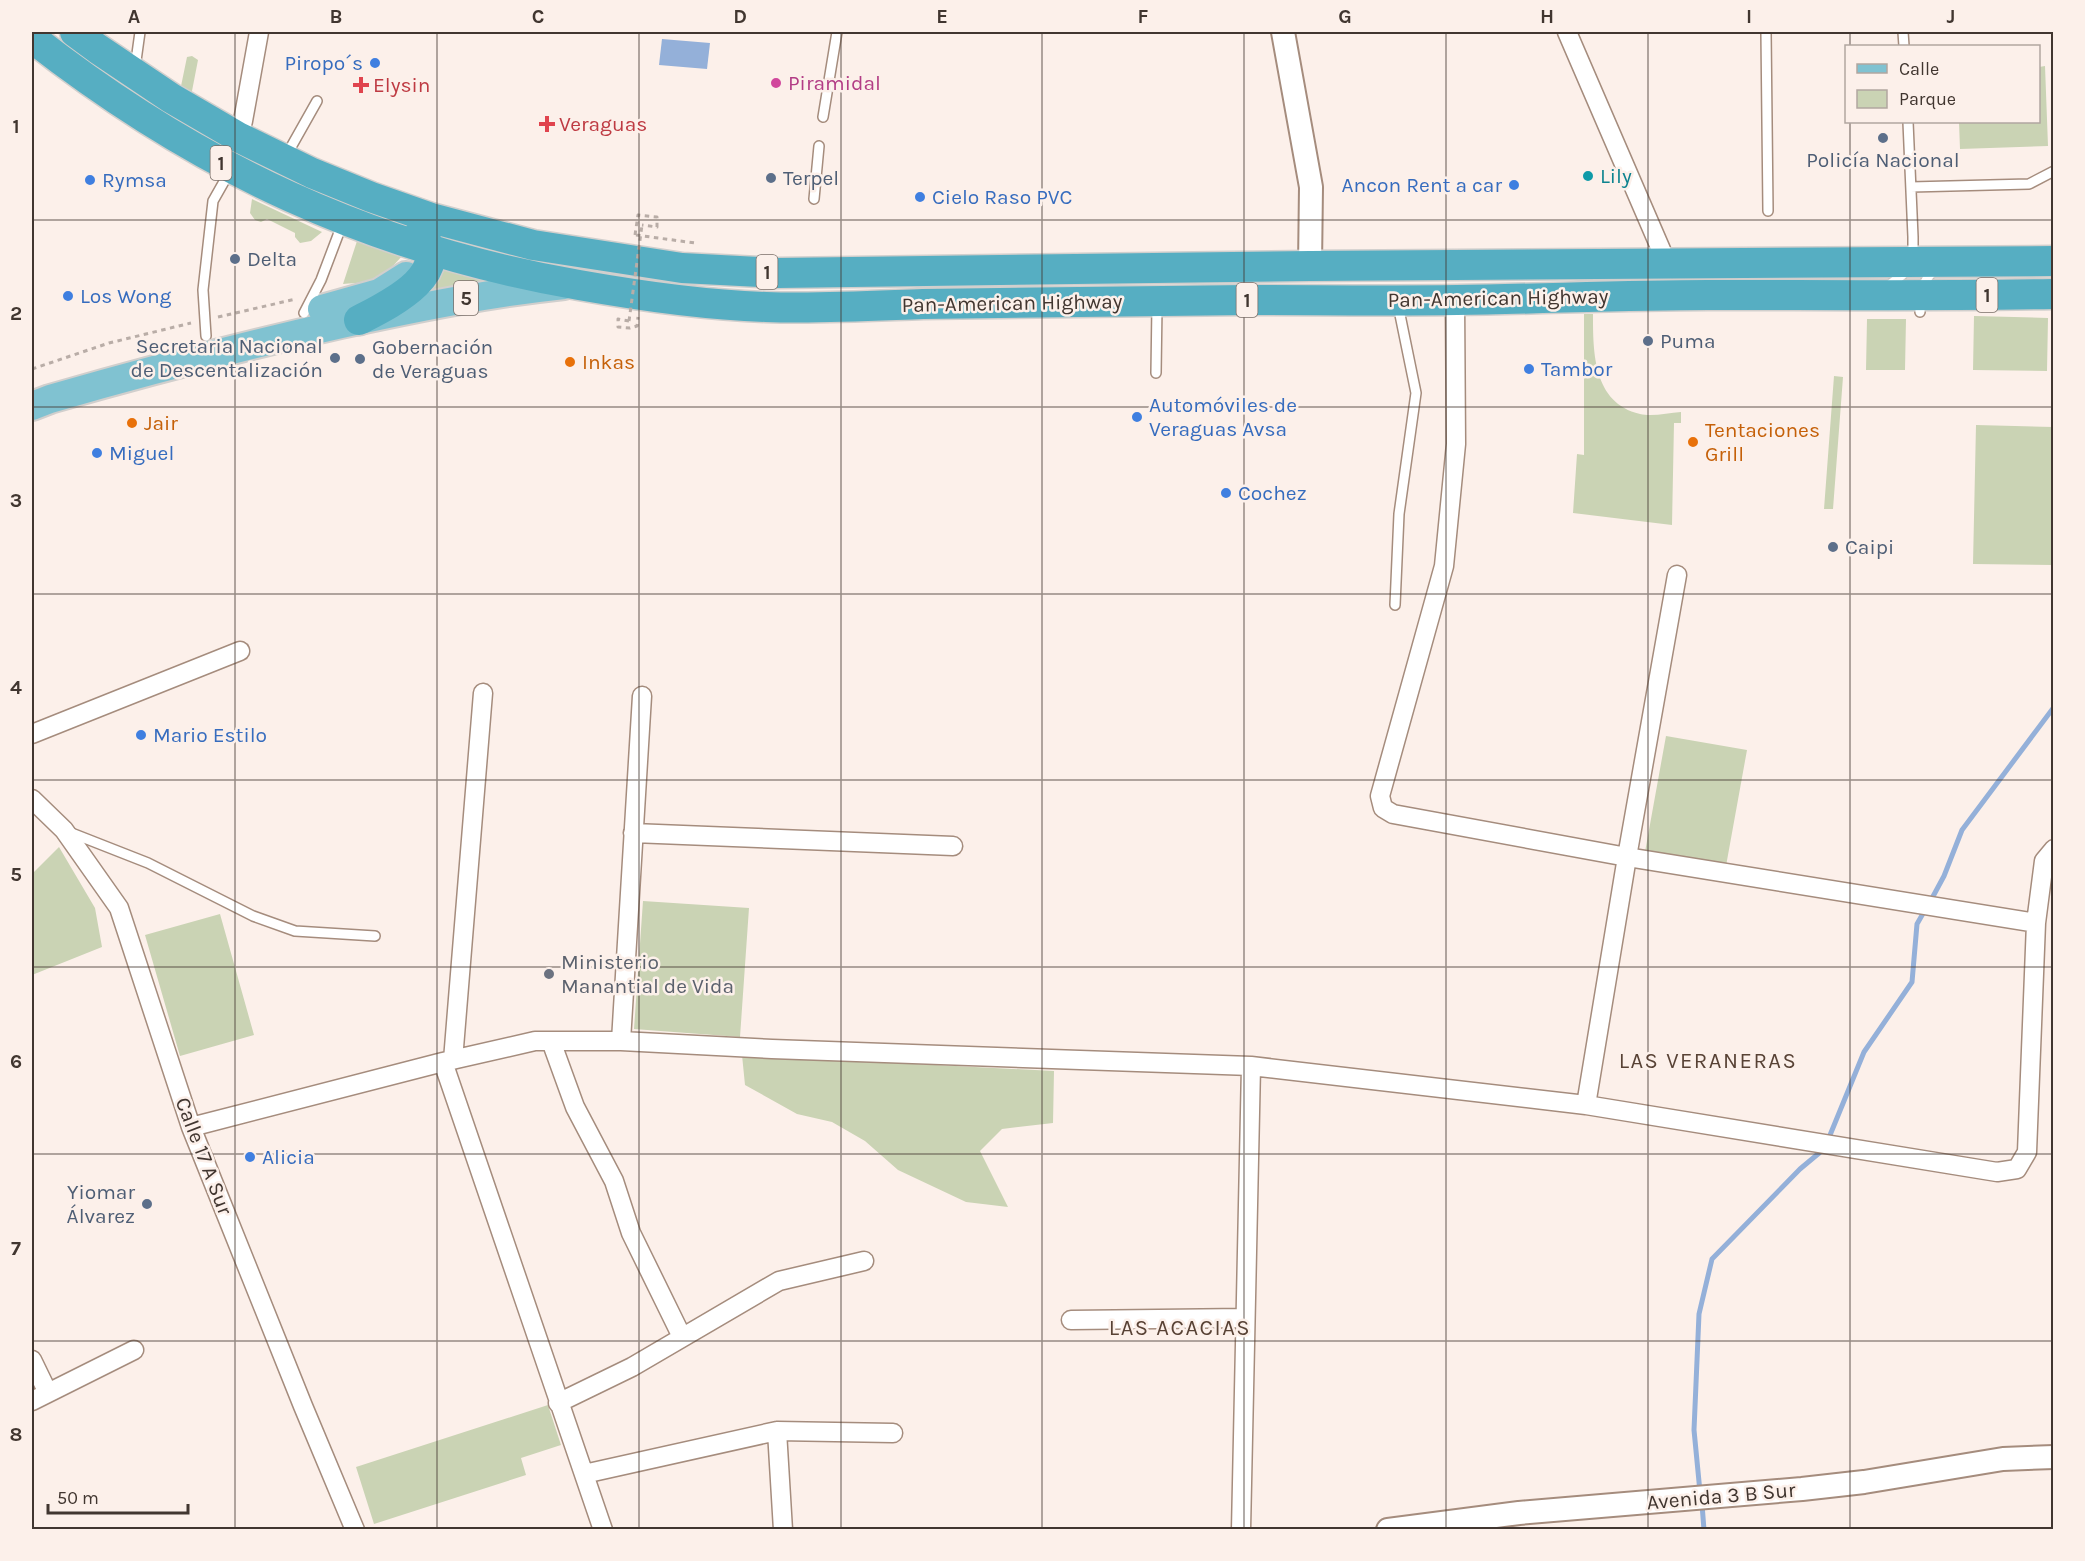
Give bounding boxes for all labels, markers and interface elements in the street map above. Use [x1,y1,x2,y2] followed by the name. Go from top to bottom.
[128,5,141,28] text: A
[330,5,342,28] text: B
[532,5,544,28] text: C
[733,5,747,28] text: D
[936,5,948,28] text: E
[1138,5,1149,28] text: F
[1338,5,1352,28] text: G
[1540,5,1554,28] text: H
[1746,5,1752,28] text: I
[1947,5,1955,28] text: J
[1845,45,2040,123] legend
[284,51,363,75] place label: Piropo´s
[368,56,382,70] marker: Piropo´s
[1899,58,1939,80] text: Calle
[788,71,881,95] place label: Piramidal
[373,73,430,97] place label: Elysin
[769,76,783,90] marker: Piramidal
[354,78,368,92] marker: Elysin
[1899,88,1956,110] text: Parque
[559,112,647,136] place label: Veraguas
[12,115,20,138] text: 1
[540,117,554,131] marker: Veraguas
[1876,131,1890,145] marker: Policía Nacional
[210,146,232,180] road number: 1
[1806,148,1960,172] place label: Policía Nacional
[1600,164,1632,188] place label: Lily
[783,166,839,190] place label: Terpel
[102,168,167,192] place label: Rymsa
[1581,169,1595,183] marker: Lily
[764,171,778,185] marker: Terpel
[83,173,97,187] marker: Rymsa
[1342,173,1502,197] place label: Ancon Rent a car
[1507,178,1521,192] marker: Ancon Rent a car
[932,185,1072,209] place label: Cielo Raso PVC
[913,190,927,204] marker: Cielo Raso PVC
[247,247,297,271] place label: Delta
[228,252,242,266] marker: Delta
[756,255,777,289] road number: 1
[1976,278,1998,312] road number: 1
[454,281,478,315] road number: 5
[1236,283,1258,317] road number: 1
[80,284,172,308] place label: Los Wong
[1387,284,1609,312] street label: Pan-American Highway
[61,289,75,303] marker: Los Wong
[901,289,1123,317] street label: Pan-American Highway
[10,302,22,325] text: 2
[1660,329,1716,353] place label: Puma
[130,334,323,382] place label: Secretaria Nacional de Descentalización
[1641,334,1655,348] marker: Puma
[372,335,493,383] place label: Gobernación de Veraguas
[582,350,635,374] place label: Inkas
[328,351,342,365] marker: Secretaria Nacional de Descentalización
[353,352,367,366] marker: Gobernación de Veraguas
[563,355,577,369] marker: Inkas
[1541,357,1613,381] place label: Tambor
[1522,362,1536,376] marker: Tambor
[1149,393,1297,441] place label: Automóviles de Veraguas Avsa
[1130,410,1144,424] marker: Automóviles de Veraguas Avsa
[144,411,178,435] place label: Jair
[125,416,139,430] marker: Jair
[1705,418,1820,466] place label: Tentaciones Grill
[1686,435,1700,449] marker: Tentaciones Grill
[109,441,174,465] place label: Miguel
[90,446,104,460] marker: Miguel
[1238,481,1307,505] place label: Cochez
[1219,486,1233,500] marker: Cochez
[10,489,22,512] text: 3
[1845,535,1894,559] place label: Caipi
[1826,540,1840,554] marker: Caipi
[10,676,22,699] text: 4
[153,723,267,747] place label: Mario Estilo
[134,728,148,742] marker: Mario Estilo
[10,863,22,886] text: 5
[561,950,734,998] place label: Ministerio Manantial de Vida
[542,967,556,981] marker: Ministerio Manantial de Vida
[1619,1048,1797,1074] district label: LAS VERANERAS
[10,1050,22,1073] text: 6
[171,1094,238,1218] street label: Calle 17 A Sur
[262,1145,315,1169] place label: Alicia
[243,1150,257,1164] marker: Alicia
[67,1180,135,1228] place label: Yiomar Álvarez
[140,1197,154,1211] marker: Yiomar Álvarez
[11,1237,21,1260] text: 7
[1109,1315,1251,1341] district label: LAS ACACIAS
[10,1423,22,1446] text: 8
[48,1477,188,1515] scale bar
[1646,1478,1797,1514] street label: Avenida 3 B Sur
[57,1487,99,1509] text: 50 m

